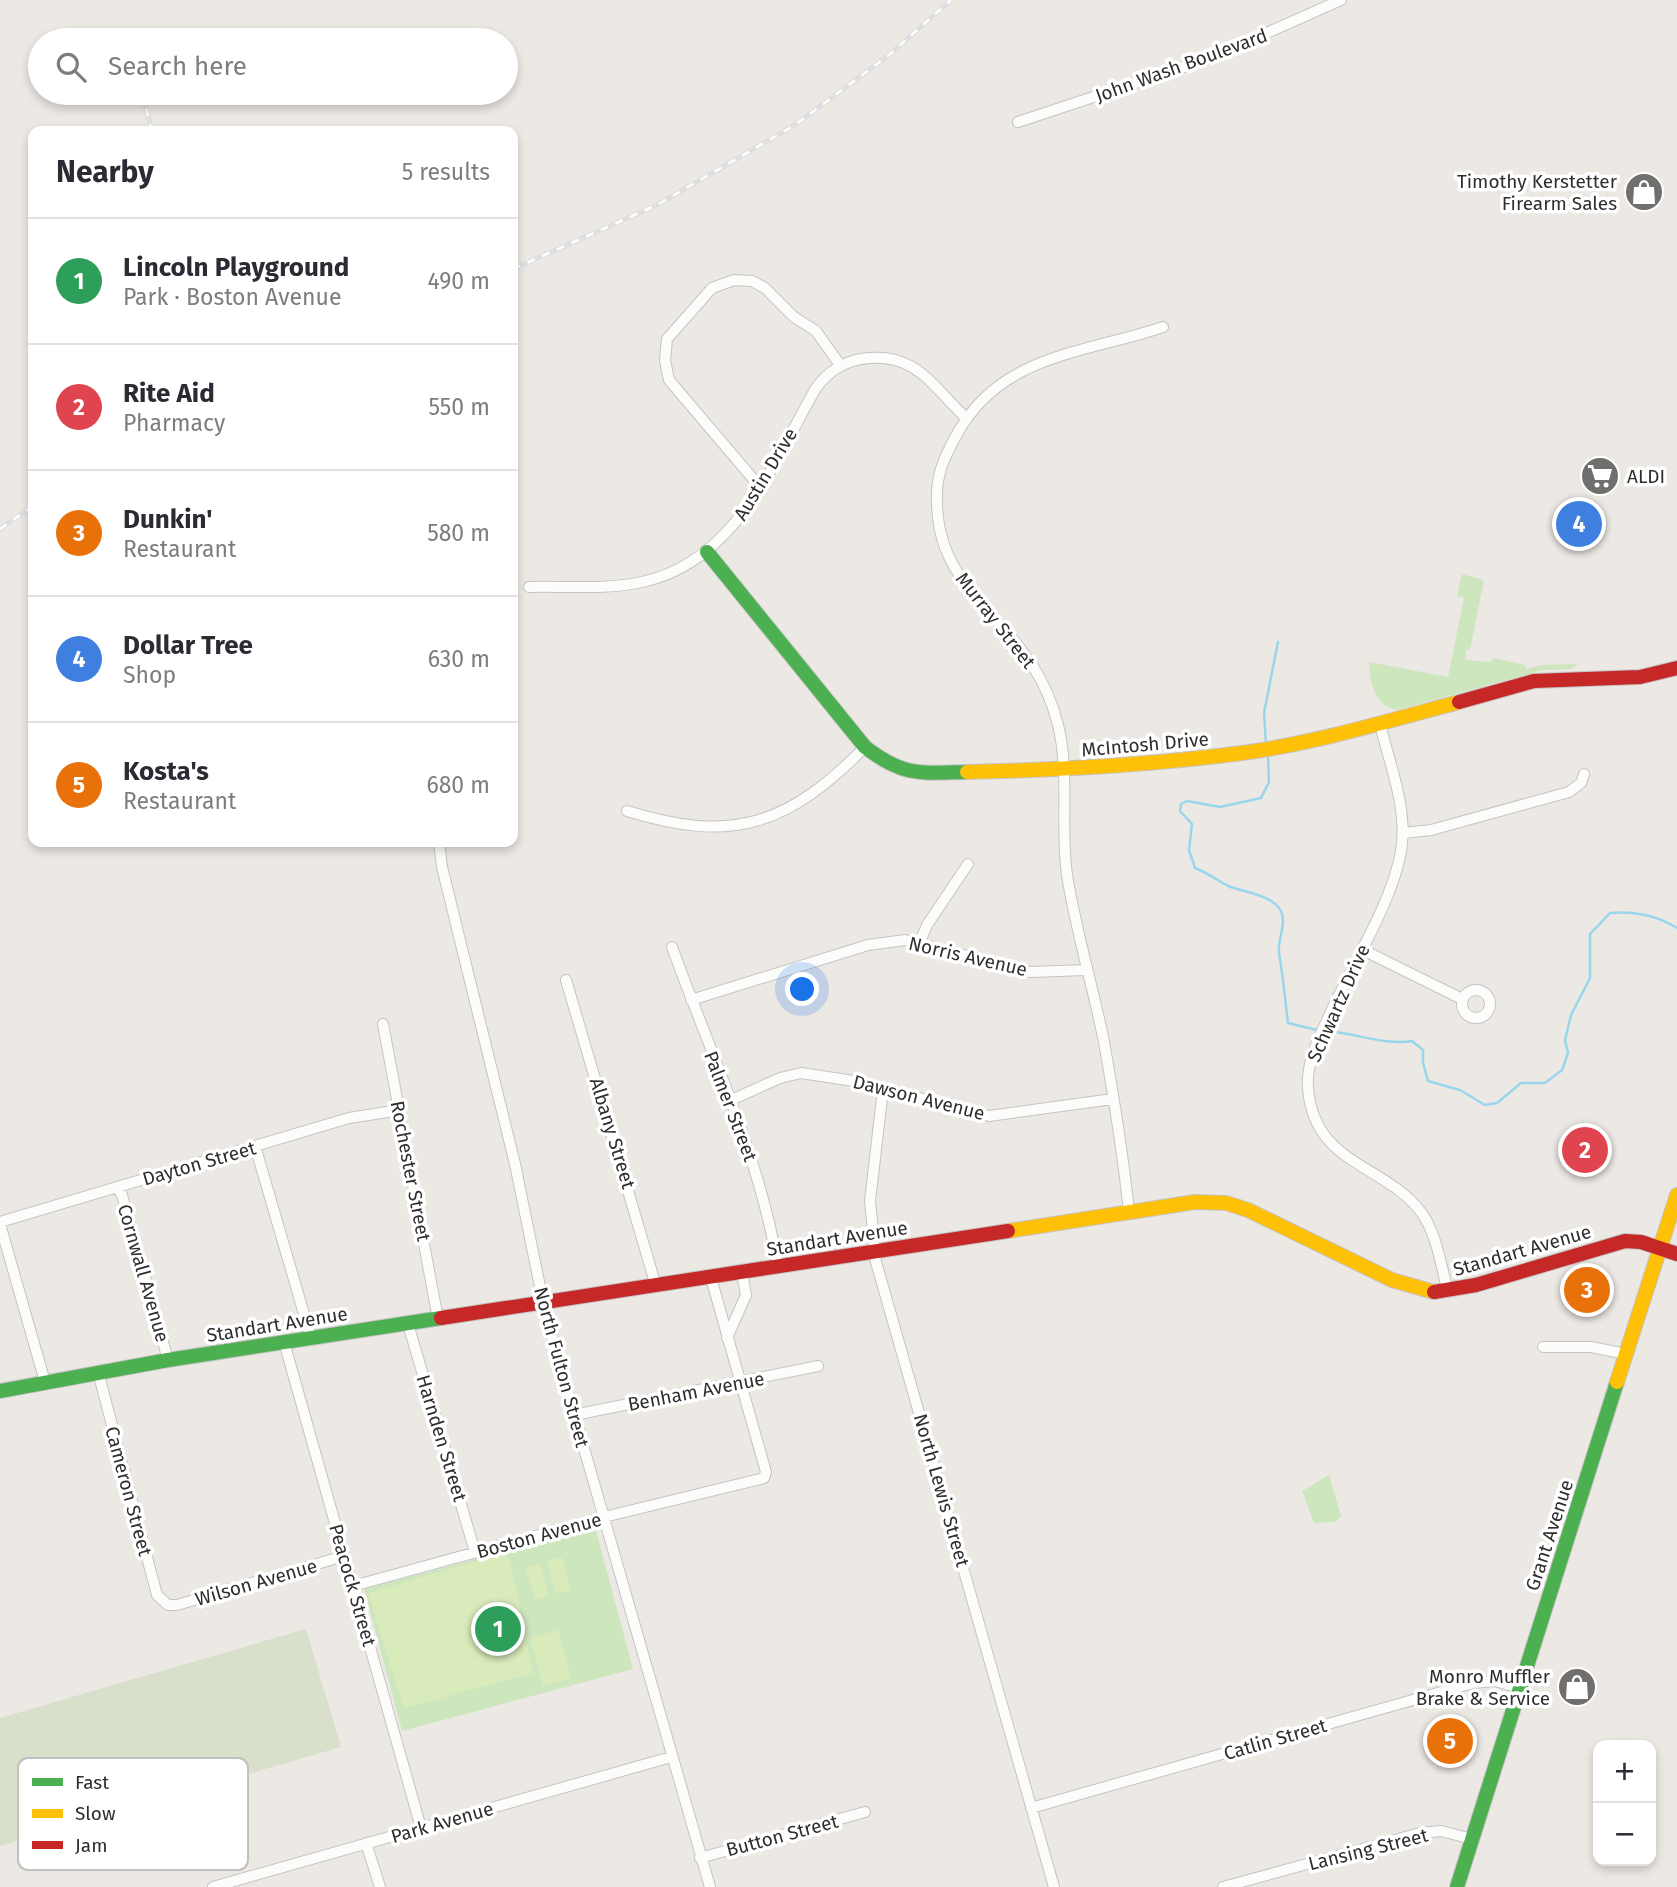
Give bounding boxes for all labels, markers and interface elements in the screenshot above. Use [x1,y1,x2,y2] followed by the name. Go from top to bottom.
[1092,24,1270,107] street label: John Wash Boulevard
[28,28,518,105] search box
[52,48,90,86] icon: search
[108,51,247,82] text: Search here
[56,154,154,190] text: Nearby
[402,158,490,186] text: 5 results
[1457,170,1618,215] place label: Timothy Kerstetter Firearm Sales
[1623,171,1665,213] shop icon: Timothy Kerstetter Firearm Sales
[123,252,349,283] text: Lincoln Playground
[74,267,84,295] text: 1
[428,267,490,295] text: 490 m
[123,283,341,311] text: Park · Boston Avenue
[123,378,215,409] text: Rite Aid
[73,393,85,421] text: 2
[428,393,490,421] text: 550 m
[123,409,225,437] text: Pharmacy
[729,424,802,525] street label: Austin Drive
[1579,455,1621,497] supermarket icon: ALDI
[1627,465,1665,488] place label: ALDI
[1556,498,1602,550] pin: 4
[123,504,212,535] text: Dunkin'
[73,519,85,547] text: 3
[427,519,490,547] text: 580 m
[123,535,236,563] text: Restaurant
[951,568,1040,673] street label: Murray Street
[123,630,253,661] text: Dollar Tree
[73,645,86,673] text: 4
[428,645,490,673] text: 630 m
[123,661,176,689] text: Shop
[1080,727,1210,762] street label: McIntosh Drive
[123,756,209,787] text: Kosta's
[73,771,85,799] text: 5
[426,771,490,799] text: 680 m
[123,787,236,815] text: Restaurant
[906,932,1029,981] street label: Norris Avenue
[1302,941,1375,1066] street label: Schwartz Drive
[785,972,819,1006] your location
[699,1048,762,1165] street label: Palmer Street
[851,1070,987,1125] street label: Dawson Avenue
[585,1075,640,1192] street label: Albany Street
[386,1099,435,1243] street label: Rochester Street
[1562,1124,1608,1176] pin: 2
[140,1136,259,1191] street label: Dayton Street
[113,1201,174,1345] street label: Cornwall Avenue
[765,1216,909,1261] street label: Standart Avenue
[1450,1220,1594,1281] street label: Standart Avenue
[1564,1264,1610,1316] pin: 3
[529,1284,594,1450] street label: North Fulton Street
[205,1302,349,1347] street label: Standart Avenue
[626,1367,766,1416] street label: Benham Avenue
[411,1372,472,1504] street label: Harnden Street
[909,1411,974,1569] street label: North Lewis Street
[100,1424,157,1558] street label: Cameron Street
[1521,1477,1578,1593] street label: Grant Avenue
[474,1508,604,1563] street label: Boston Avenue
[324,1521,381,1649] street label: Peacock Street
[192,1554,320,1611] street label: Wilson Avenue
[475,1603,521,1655] pin: 1
[1416,1665,1551,1710] place label: Monro Muffler Brake & Service
[1556,1666,1598,1708] shop icon: Monro Muffler Brake & Service
[1221,1714,1329,1765] street label: Catlin Street
[1427,1715,1473,1767] pin: 5
[1593,1740,1656,1866] map controls
[1593,1740,1656,1803] button: +
[18,1758,248,1870] legend
[75,1771,109,1794] text: Fast
[388,1797,496,1848] street label: Park Avenue
[75,1802,116,1825] text: Slow
[1593,1803,1656,1866] button: −
[724,1809,841,1861] street label: Button Street
[1306,1823,1430,1875] street label: Lansing Street
[75,1834,107,1857] text: Jam

